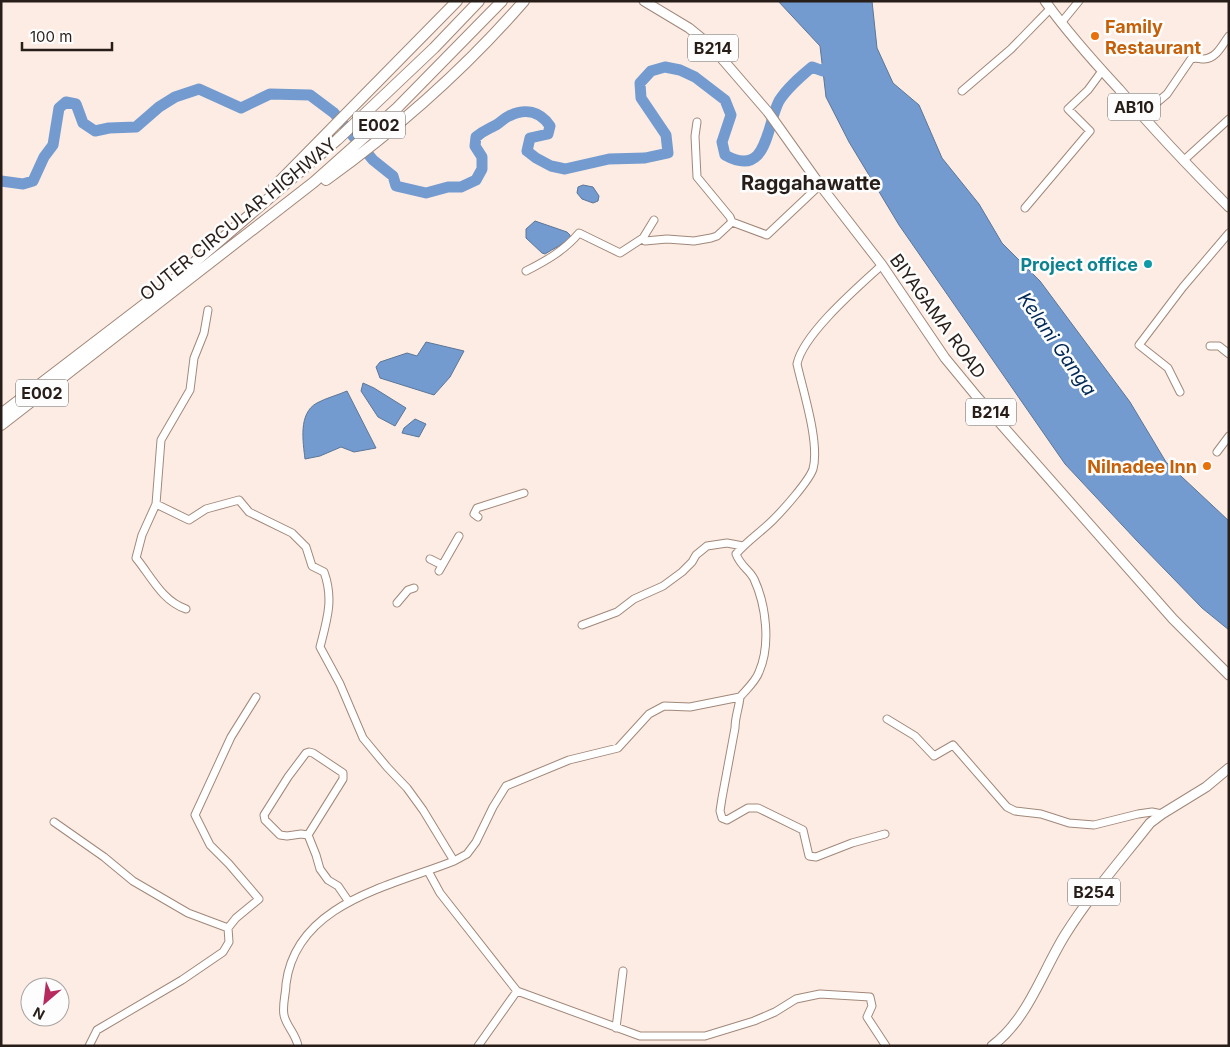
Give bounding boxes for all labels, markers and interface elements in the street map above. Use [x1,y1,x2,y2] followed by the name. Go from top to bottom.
[1105,16,1201,58] place label: Family Restaurant
[22,20,112,52] scale bar
[30,27,72,46] text: 100 m
[1089,30,1101,42] marker: Family Restaurant
[688,34,738,62] road number: B214
[1108,94,1160,120] road number: AB10
[353,112,405,138] road number: E002
[136,133,340,305] street label: OUTER CIRCULAR HIGHWAY
[741,171,881,195] district label: Raggahawatte
[886,250,990,382] street label: BIYAGAMA ROAD
[1020,254,1138,275] place label: Project office
[1142,258,1154,270] marker: Project office
[1013,288,1101,400] water label: Kelani Ganga
[16,379,68,406] road number: E002
[966,398,1016,426] road number: B214
[1087,456,1197,477] place label: Nilnadee Inn
[1201,460,1213,472] marker: Nilnadee Inn
[1068,879,1120,906] road number: B254
[20,977,70,1027] north arrow
[30,1004,47,1024] text: N

